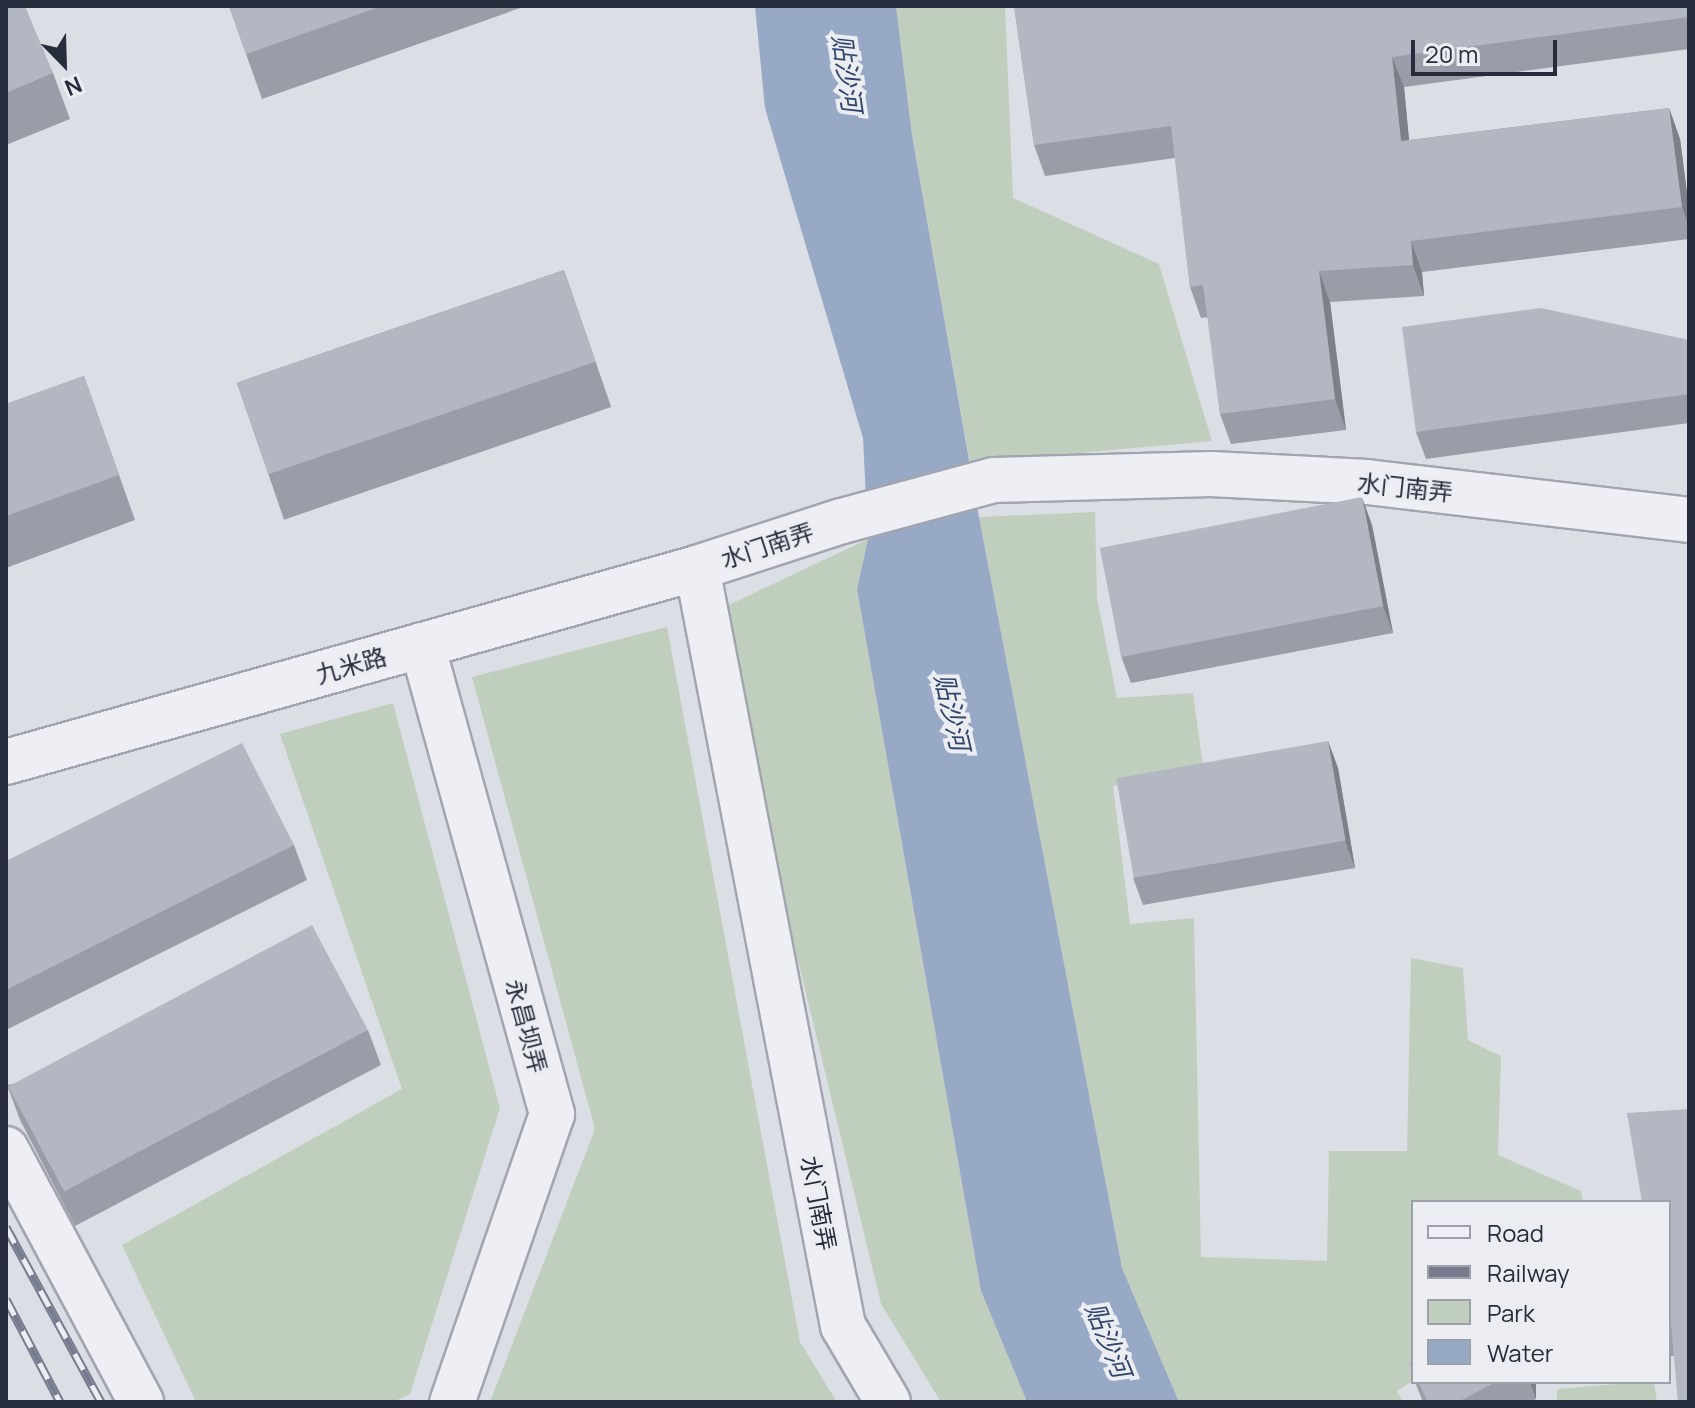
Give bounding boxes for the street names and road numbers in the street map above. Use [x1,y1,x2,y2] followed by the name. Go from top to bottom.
[1356,468,1454,506] street label: 水门南弄
[717,516,817,574] street label: 水门南弄
[312,641,390,689] street label: 九米路
[501,976,553,1076] street label: 永昌坝弄
[796,1153,842,1253] street label: 水门南弄

